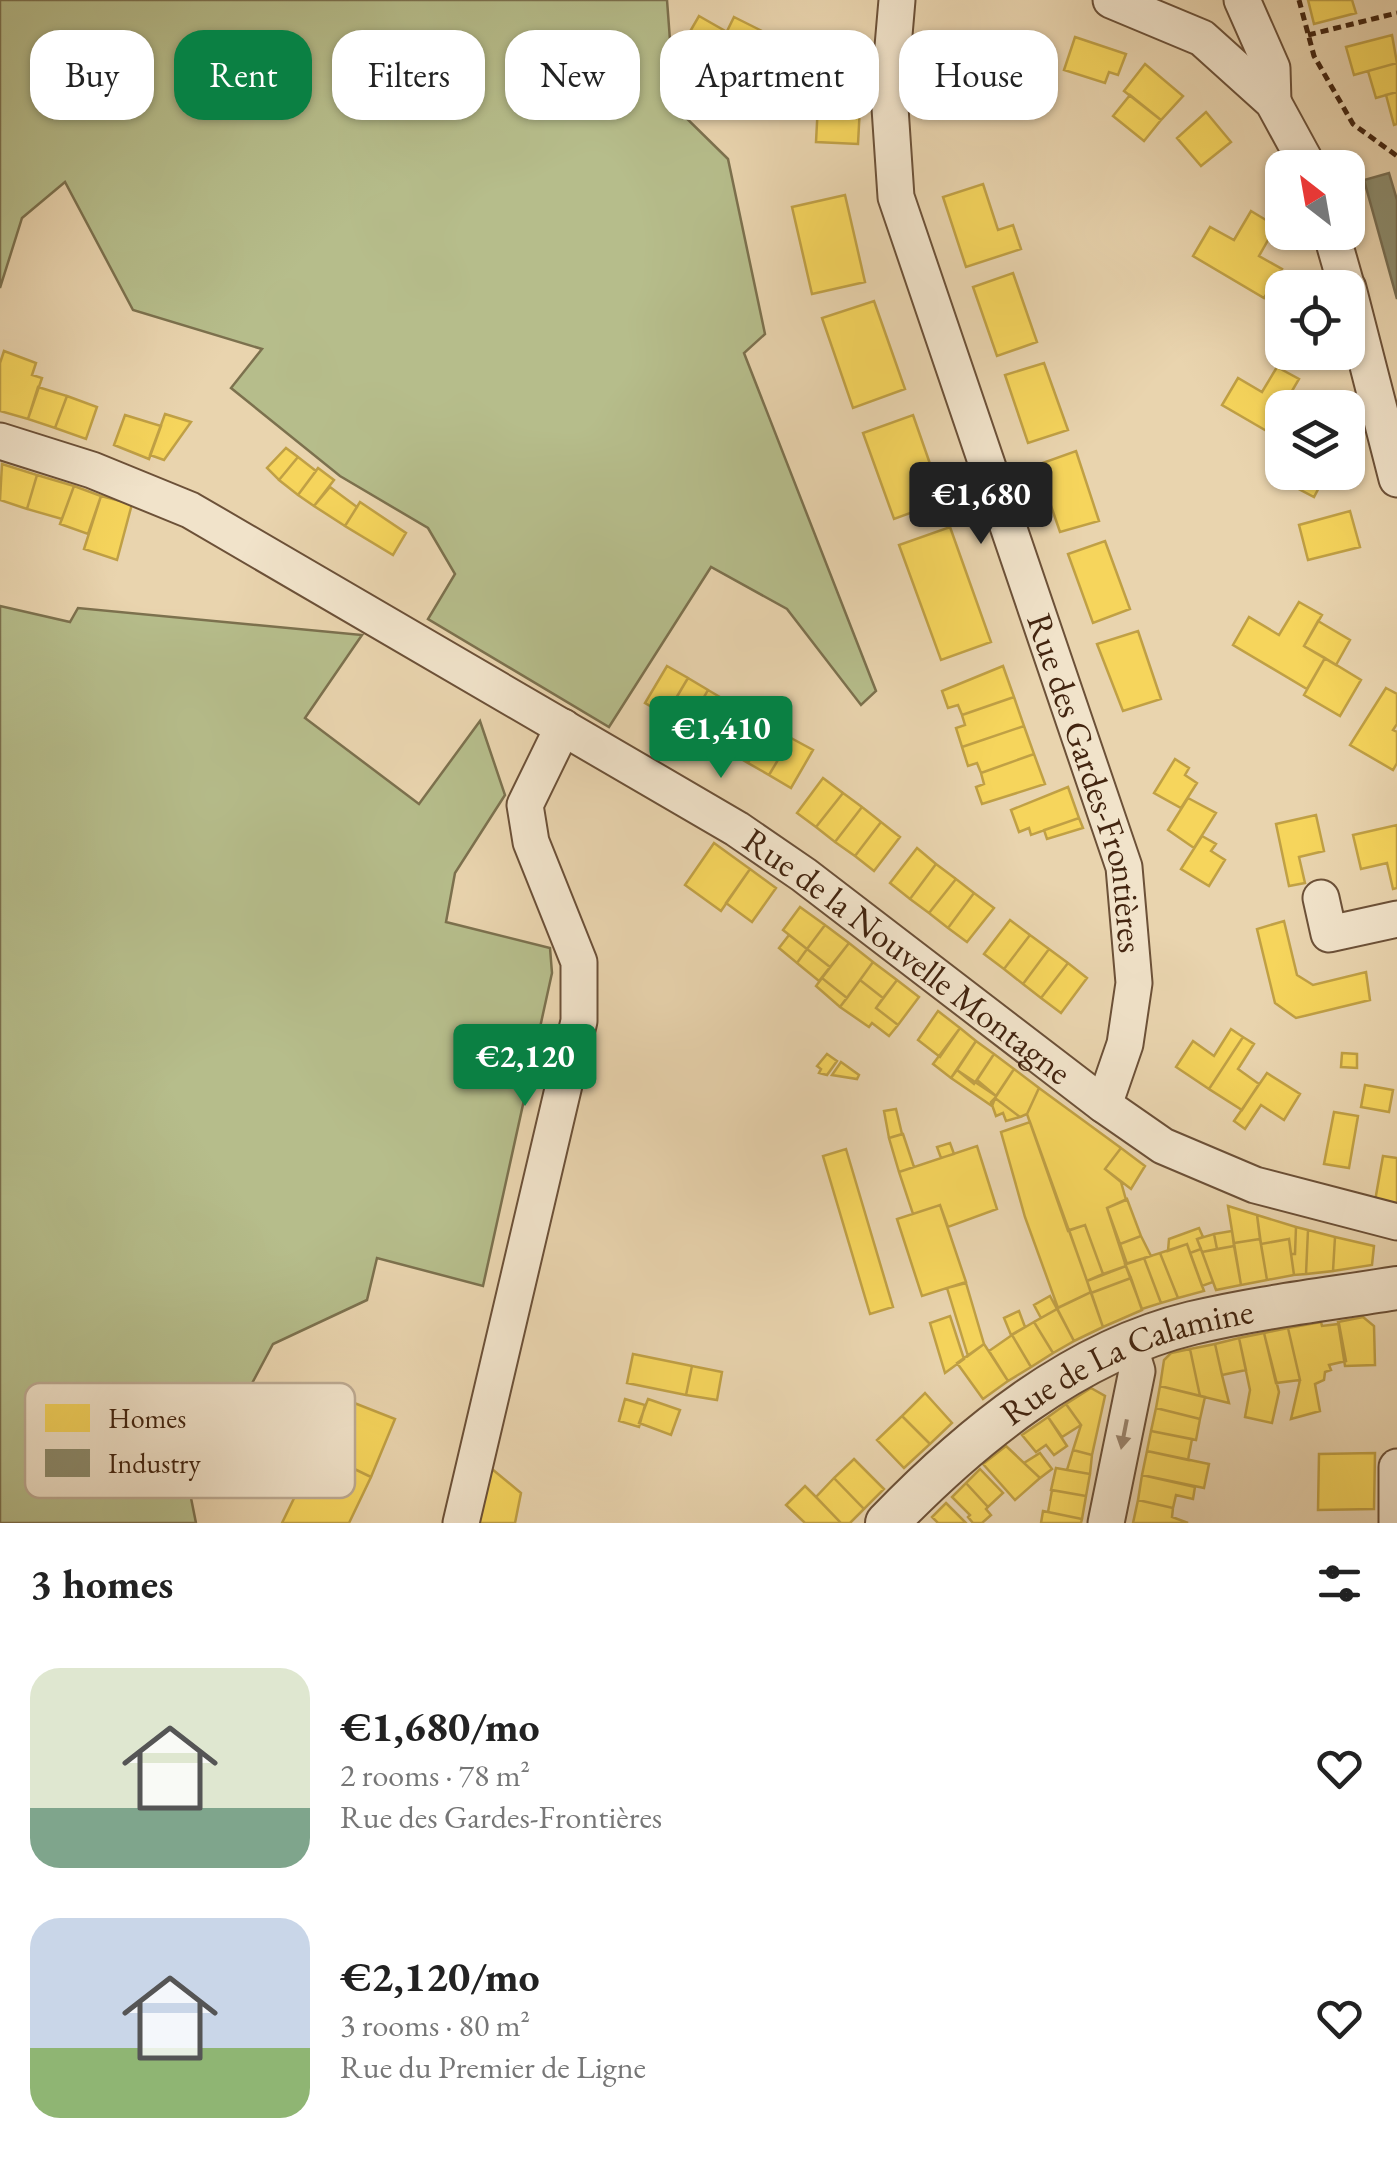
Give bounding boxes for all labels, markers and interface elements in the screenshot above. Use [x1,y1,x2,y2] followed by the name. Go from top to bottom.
[30,30,154,120] chip: Buy
[174,30,312,120] chip: Rent
[332,30,485,120] chip: Filters
[505,30,640,120] chip: New
[660,30,879,120] chip: Apartment
[899,30,1058,120] chip: House
[1265,150,1365,250] north arrow
[1265,150,1365,490] map controls
[1265,270,1365,370] button: locate
[1265,390,1365,490] button: layers
[900,462,1062,547] pin: €1,680
[931,473,1031,515] text: €1,680
[1017,607,1154,955] street label: Rue des Gardes-Frontières
[640,696,802,781] pin: €1,410
[671,707,771,749] text: €1,410
[735,817,1081,1094] street label: Rue de la Nouvelle Montagne
[444,1024,606,1109] pin: €2,120
[475,1035,575,1077] text: €2,120
[991,1288,1257,1435] street label: Rue de La Calamine
[25,1383,355,1498] legend
[108,1400,186,1436] text: Homes
[1116,1418,1132,1449] one-way arrow
[108,1445,201,1481] text: Industry
[30,1556,173,1611] text: 3 homes
[1312,1556,1367,1611] icon: filters
[340,1699,540,1754] text: €1,680/mo
[110,1708,230,1828] icon: home
[1312,1741,1367,1796] icon: heart
[340,1754,530,1796] text: 2 rooms · 78 m²
[340,1796,662,1838] text: Rue des Gardes-Frontières
[340,1949,540,2004] text: €2,120/mo
[110,1958,230,2078] icon: home
[1312,1991,1367,2046] icon: heart
[340,2004,530,2046] text: 3 rooms · 80 m²
[340,2046,646,2088] text: Rue du Premier de Ligne

